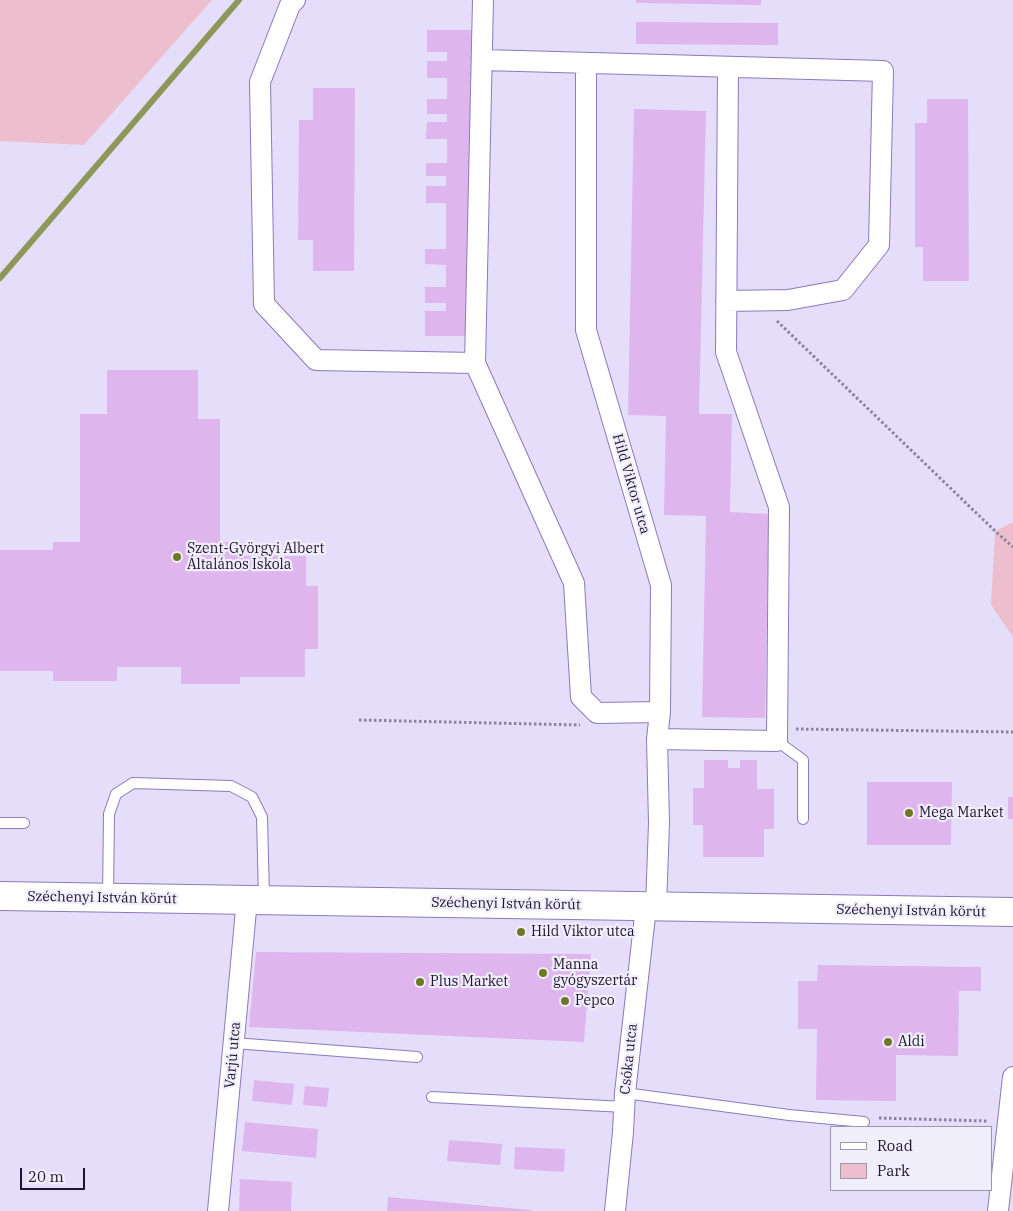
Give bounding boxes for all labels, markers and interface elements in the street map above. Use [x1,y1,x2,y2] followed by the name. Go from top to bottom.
[609,432,653,536] street label: Hild Viktor utca
[187,541,324,574] place label: Szent-Györgyi Albert Általános Iskola
[171,551,183,563] marker: Szent-Györgyi Albert Általános Iskola
[919,805,1004,821] place label: Mega Market
[903,807,915,819] marker: Mega Market
[27,888,177,908] street label: Széchenyi István körút
[431,894,581,914] street label: Széchenyi István körút
[836,901,986,921] street label: Széchenyi István körút
[531,924,635,940] place label: Hild Viktor utca
[515,926,527,938] marker: Hild Viktor utca
[553,957,637,990] place label: Manna gyógyszertár
[537,967,549,979] marker: Manna gyógyszertár
[430,974,508,990] place label: Plus Market
[414,976,426,988] marker: Plus Market
[575,993,615,1009] place label: Pepco
[559,995,571,1007] marker: Pepco
[222,1021,244,1089] street label: Varjú utca
[617,1023,641,1095] street label: Csóka utca
[898,1034,925,1050] place label: Aldi
[882,1036,894,1048] marker: Aldi
[830,1126,993,1191] legend
[877,1136,913,1155] text: Road
[22,1158,88,1190] scale bar
[877,1161,910,1180] text: Park
[28,1167,64,1186] text: 20 m

